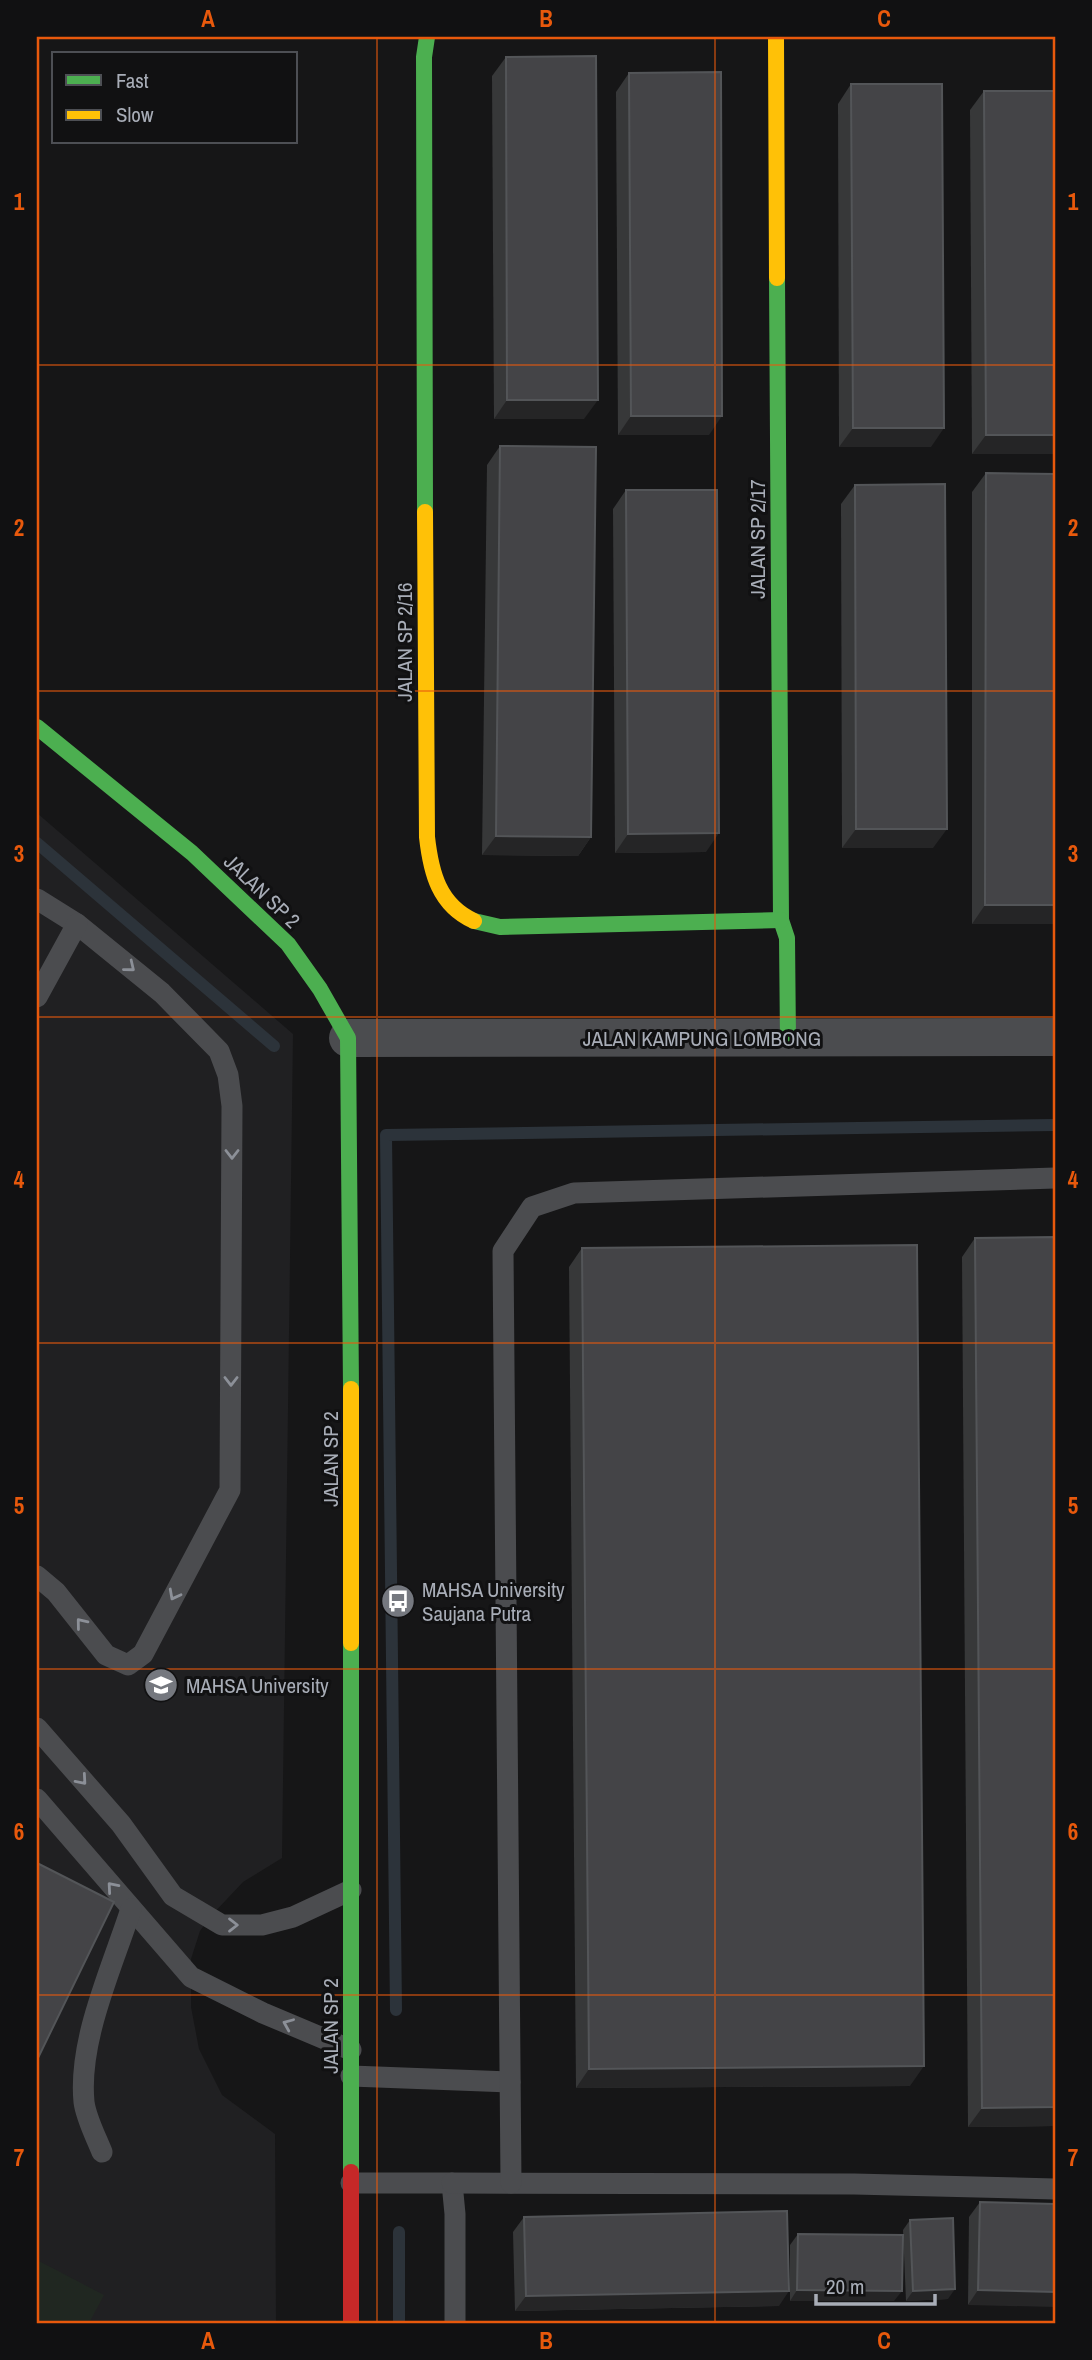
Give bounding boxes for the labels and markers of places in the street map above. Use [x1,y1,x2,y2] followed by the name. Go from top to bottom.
[422,1575,565,1628] place label: MAHSA University Saujana Putra
[379,1582,417,1620] bus stop icon: MAHSA University Saujana Putra
[142,1666,180,1704] school or university icon: MAHSA University
[186,1671,329,1700] place label: MAHSA University

